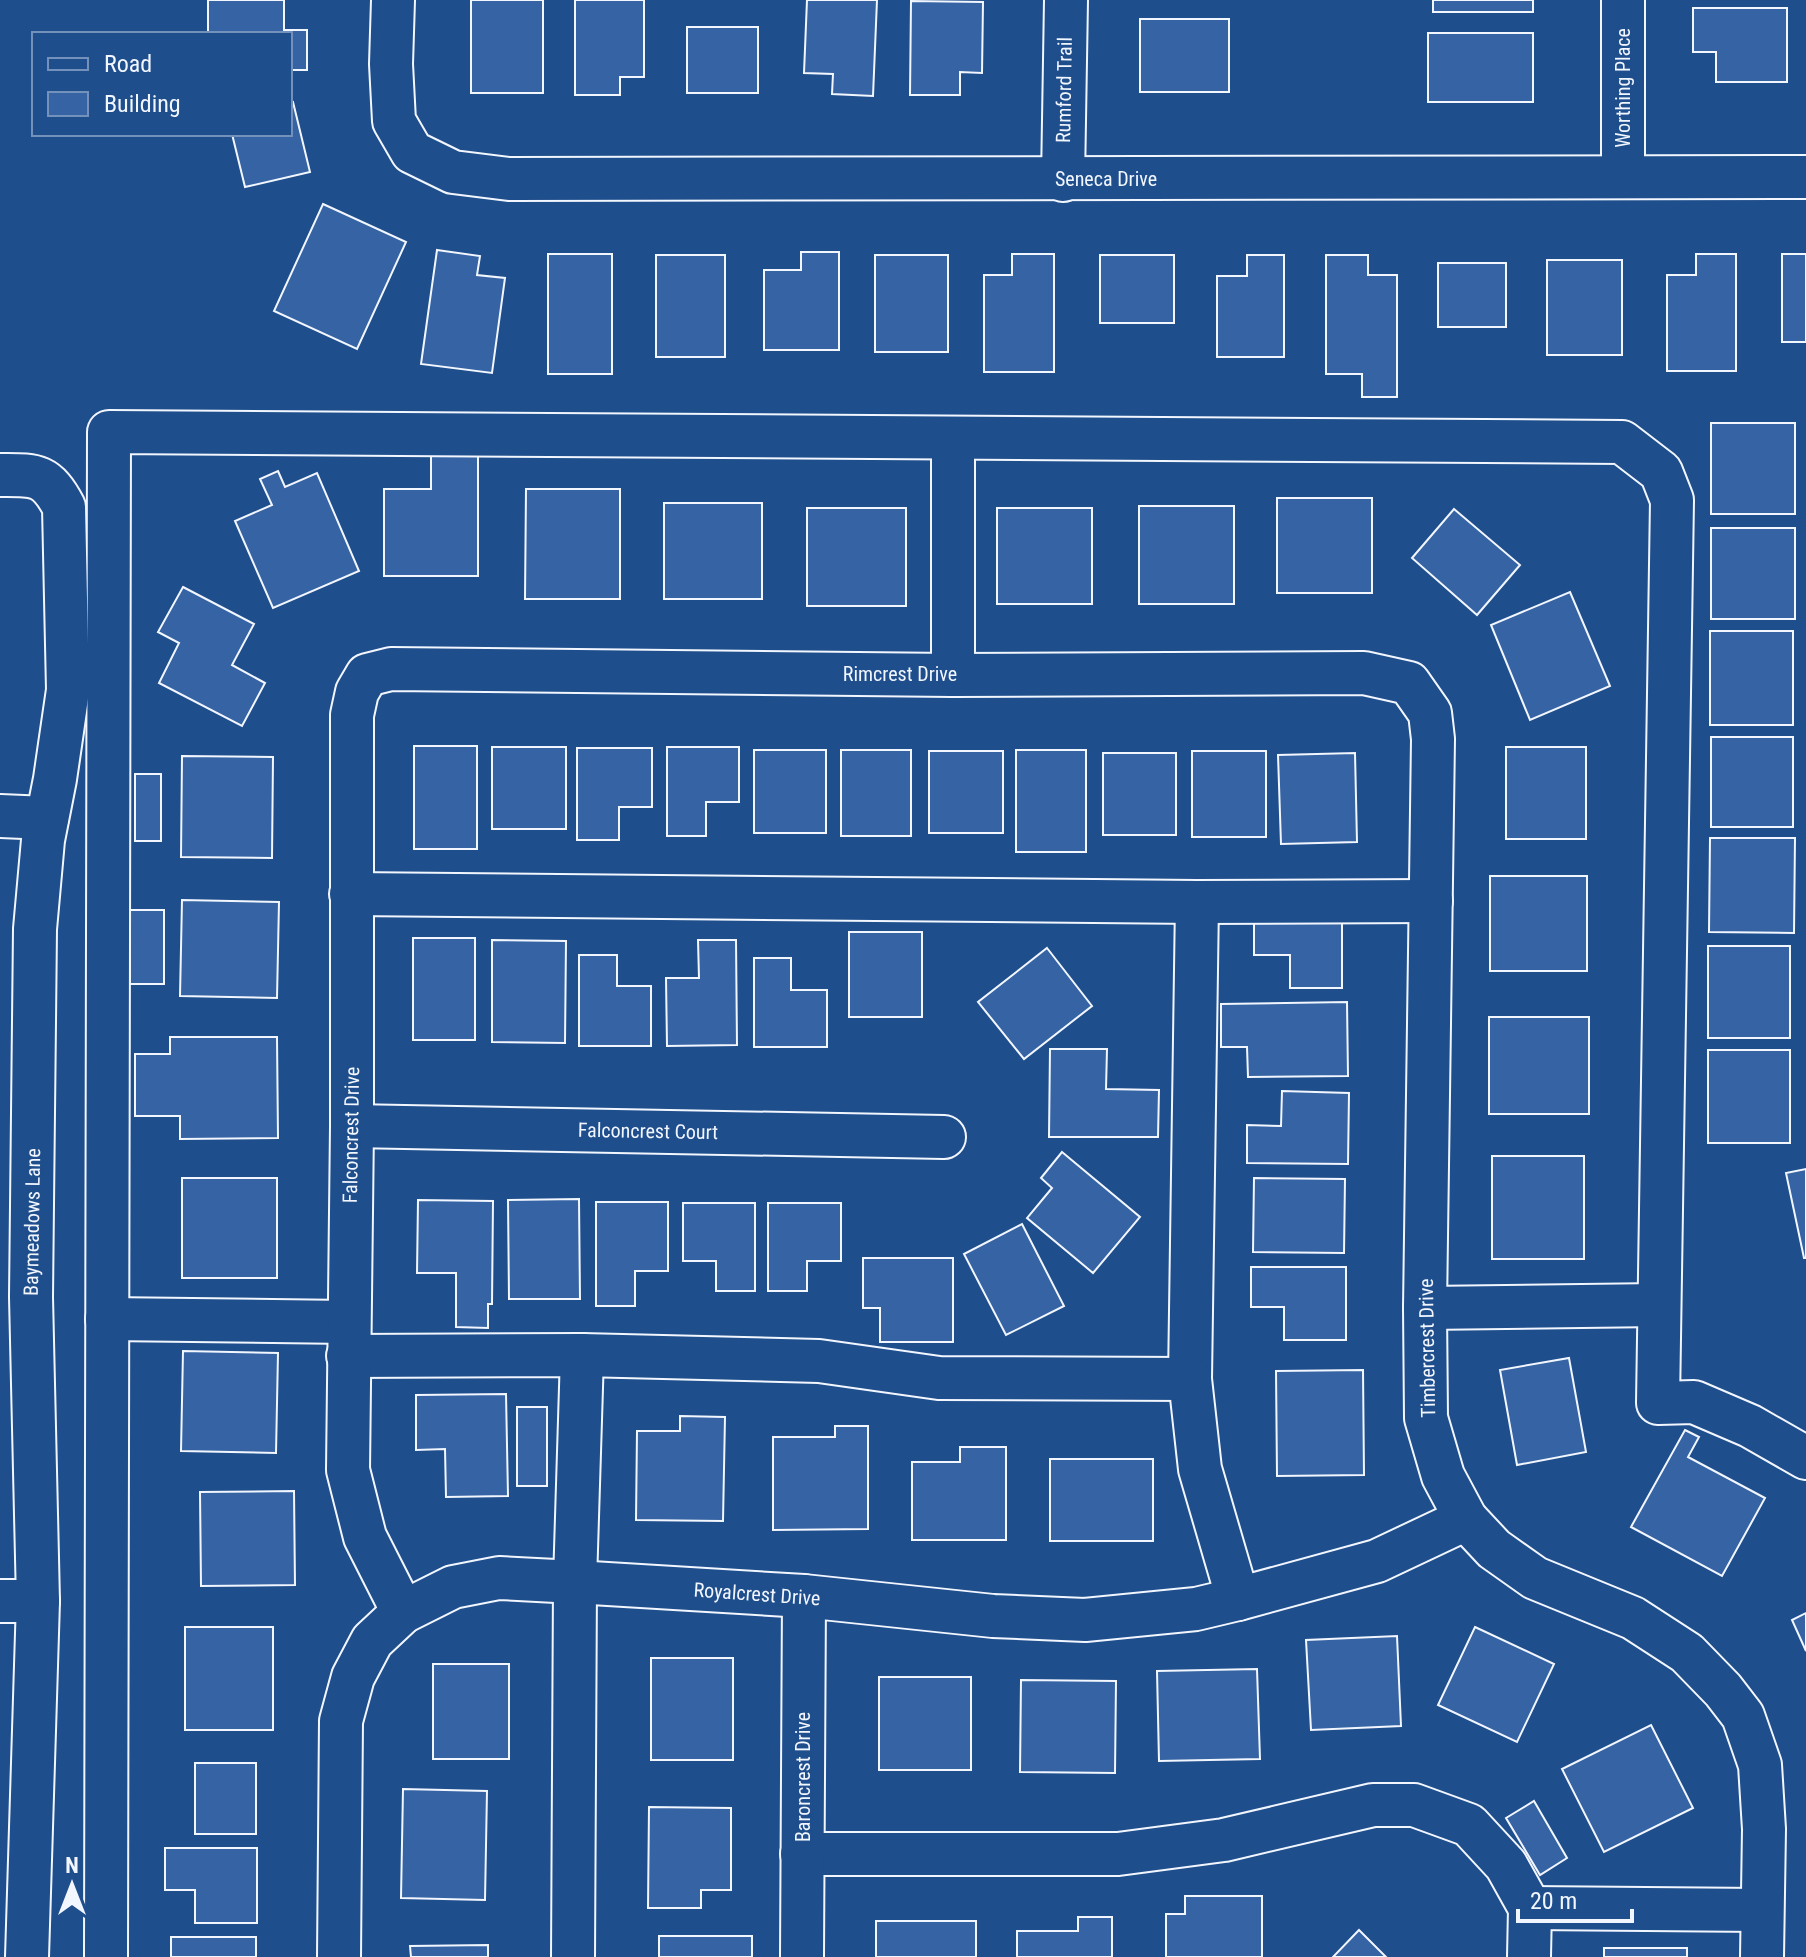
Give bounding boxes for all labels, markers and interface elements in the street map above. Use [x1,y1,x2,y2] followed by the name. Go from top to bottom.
[1611,28,1635,148] street label: Worthing Place
[32,32,292,136] legend
[1051,37,1077,143] street label: Rumford Trail
[104,50,152,78] text: Road
[104,90,181,118] text: Building
[1055,167,1157,191] street label: Seneca Drive
[843,662,957,686] street label: Rimcrest Drive
[338,1067,364,1203] street label: Falconcrest Drive
[578,1118,718,1144] street label: Falconcrest Court
[19,1148,45,1296] street label: Baymeadows Lane
[1414,1278,1440,1418] street label: Timbercrest Drive
[693,1578,821,1610] street label: Royalcrest Drive
[791,1712,815,1842] street label: Baroncrest Drive
[32,1845,112,1925] north arrow
[65,1853,79,1878] text: N
[1518,1873,1632,1923] scale bar
[1530,1887,1577,1915] text: 20 m

